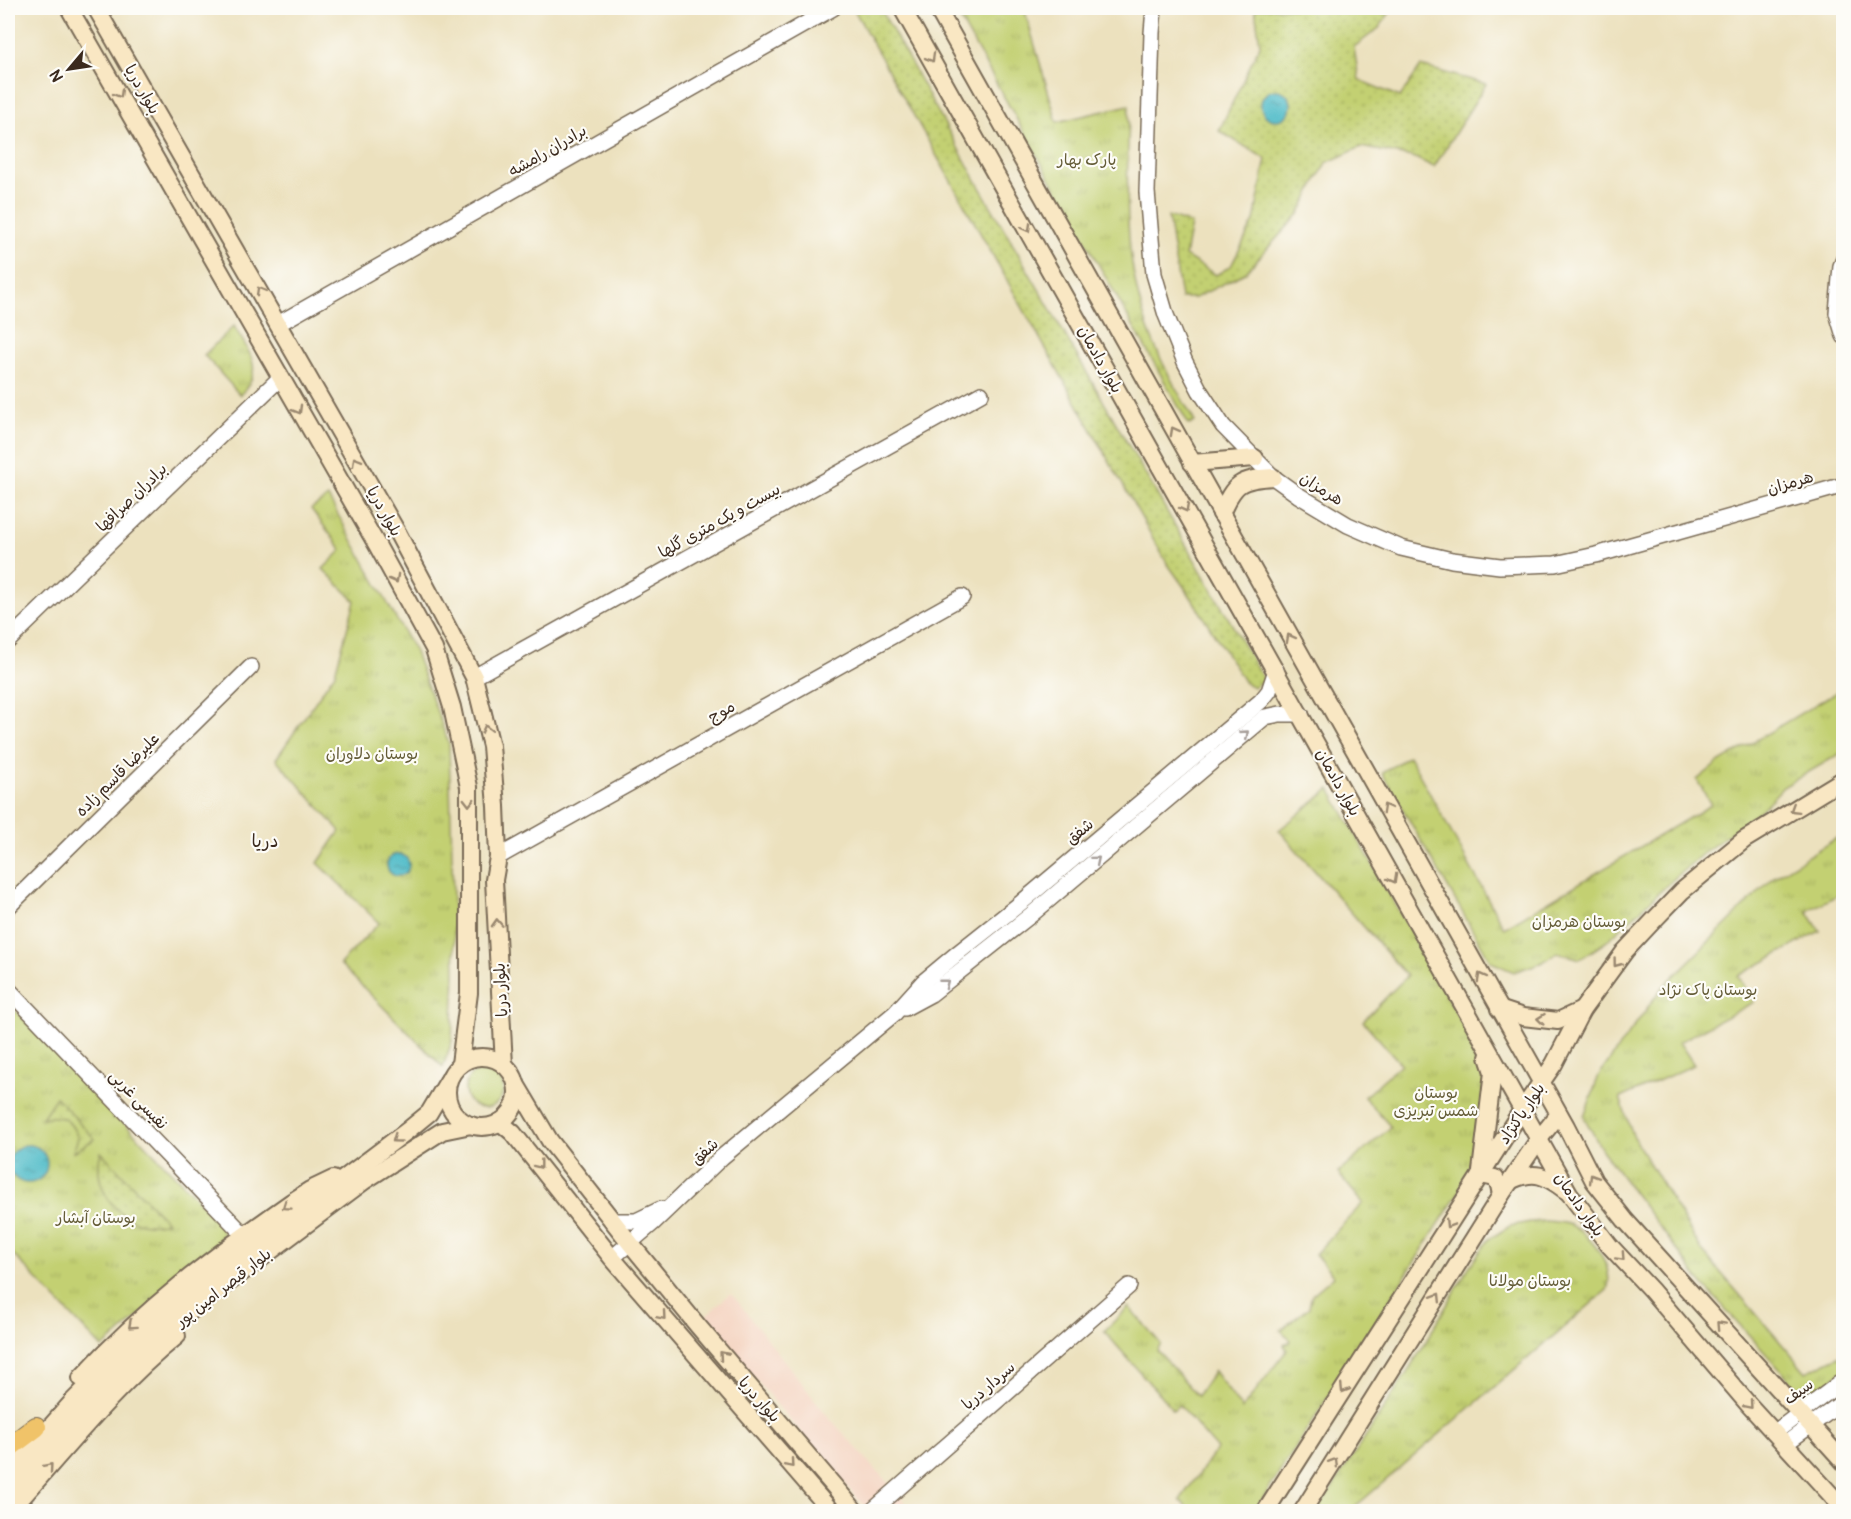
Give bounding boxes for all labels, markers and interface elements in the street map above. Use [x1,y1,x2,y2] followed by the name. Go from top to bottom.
[39,39,99,99] north arrow
[924,52,935,63] one-way arrow
[120,61,164,118] street label: بلوار دریا
[45,66,68,85] text: N
[112,88,124,98] one-way arrow
[505,120,590,181] street label: برادران رامشه
[1056,150,1116,170] park label: پارک بهار
[1020,222,1031,232] one-way arrow
[255,287,267,298] one-way arrow
[1073,322,1127,397] street label: بلوار دادمان
[291,404,302,414] one-way arrow
[1170,427,1181,437] one-way arrow
[352,457,363,467] one-way arrow
[92,459,171,536] street label: برادران صرافها
[1765,467,1816,499] street label: هرمزان
[1296,468,1347,510] street label: هرمزان
[655,479,784,563] street label: بیست و یک متری گلها
[362,483,406,540] street label: بلوار دریا
[1177,502,1189,512] one-way arrow
[388,573,399,583] one-way arrow
[1286,633,1297,644] one-way arrow
[704,696,739,727] street label: موج
[481,725,494,735] one-way arrow
[71,728,165,822] street label: علیرضا قاسم زاده
[1238,730,1249,741] one-way arrow
[326,744,418,764] park label: بوستان دلاوران
[1311,745,1365,820] street label: بلوار دادمان
[463,797,475,806] one-way arrow
[1789,802,1800,813] one-way arrow
[1382,803,1393,814] one-way arrow
[1062,814,1098,849] street label: شفق
[252,830,278,853] district label: دریا
[1089,857,1100,868] one-way arrow
[1386,873,1398,883] one-way arrow
[1532,912,1626,932] park label: بوستان هرمزان
[490,919,503,928] one-way arrow
[1613,956,1624,967] one-way arrow
[490,962,512,1018] street label: بلوار دریا
[1477,973,1488,984] one-way arrow
[938,980,949,991] one-way arrow
[1659,980,1757,1000] park label: بوستان پاک نژاد
[1536,1013,1545,1026] one-way arrow
[105,1066,172,1134] street label: نفیسی غربی
[1494,1079,1550,1148] street label: بلوار پاکنژاد
[1394,1083,1478,1121] park label: بوستان شمس تبریزی
[391,1132,402,1143] one-way arrow
[687,1134,723,1169] street label: شفق
[531,1159,542,1170] one-way arrow
[1550,1169,1609,1241] street label: بلوار دادمان
[1589,1174,1600,1184] one-way arrow
[281,1199,292,1210] one-way arrow
[54,1208,136,1228] park label: بوستان آبشار
[1445,1218,1456,1229] one-way arrow
[170,1244,276,1333] street label: بلوار قیصر امین پور
[1614,1251,1625,1261] one-way arrow
[1489,1271,1571,1291] park label: بوستان مولانا
[1430,1293,1442,1303] one-way arrow
[655,1309,666,1320] one-way arrow
[128,1318,139,1329] one-way arrow
[1716,1321,1727,1332] one-way arrow
[719,1352,730,1362] one-way arrow
[958,1357,1019,1414] street label: سردار دریا
[734,1373,785,1427] street label: بلوار دریا
[1780,1374,1817,1409] street label: سیف
[1340,1382,1351,1393] one-way arrow
[1742,1398,1753,1408] one-way arrow
[783,1457,794,1468] one-way arrow
[1326,1458,1338,1468] one-way arrow
[41,1463,52,1474] one-way arrow

